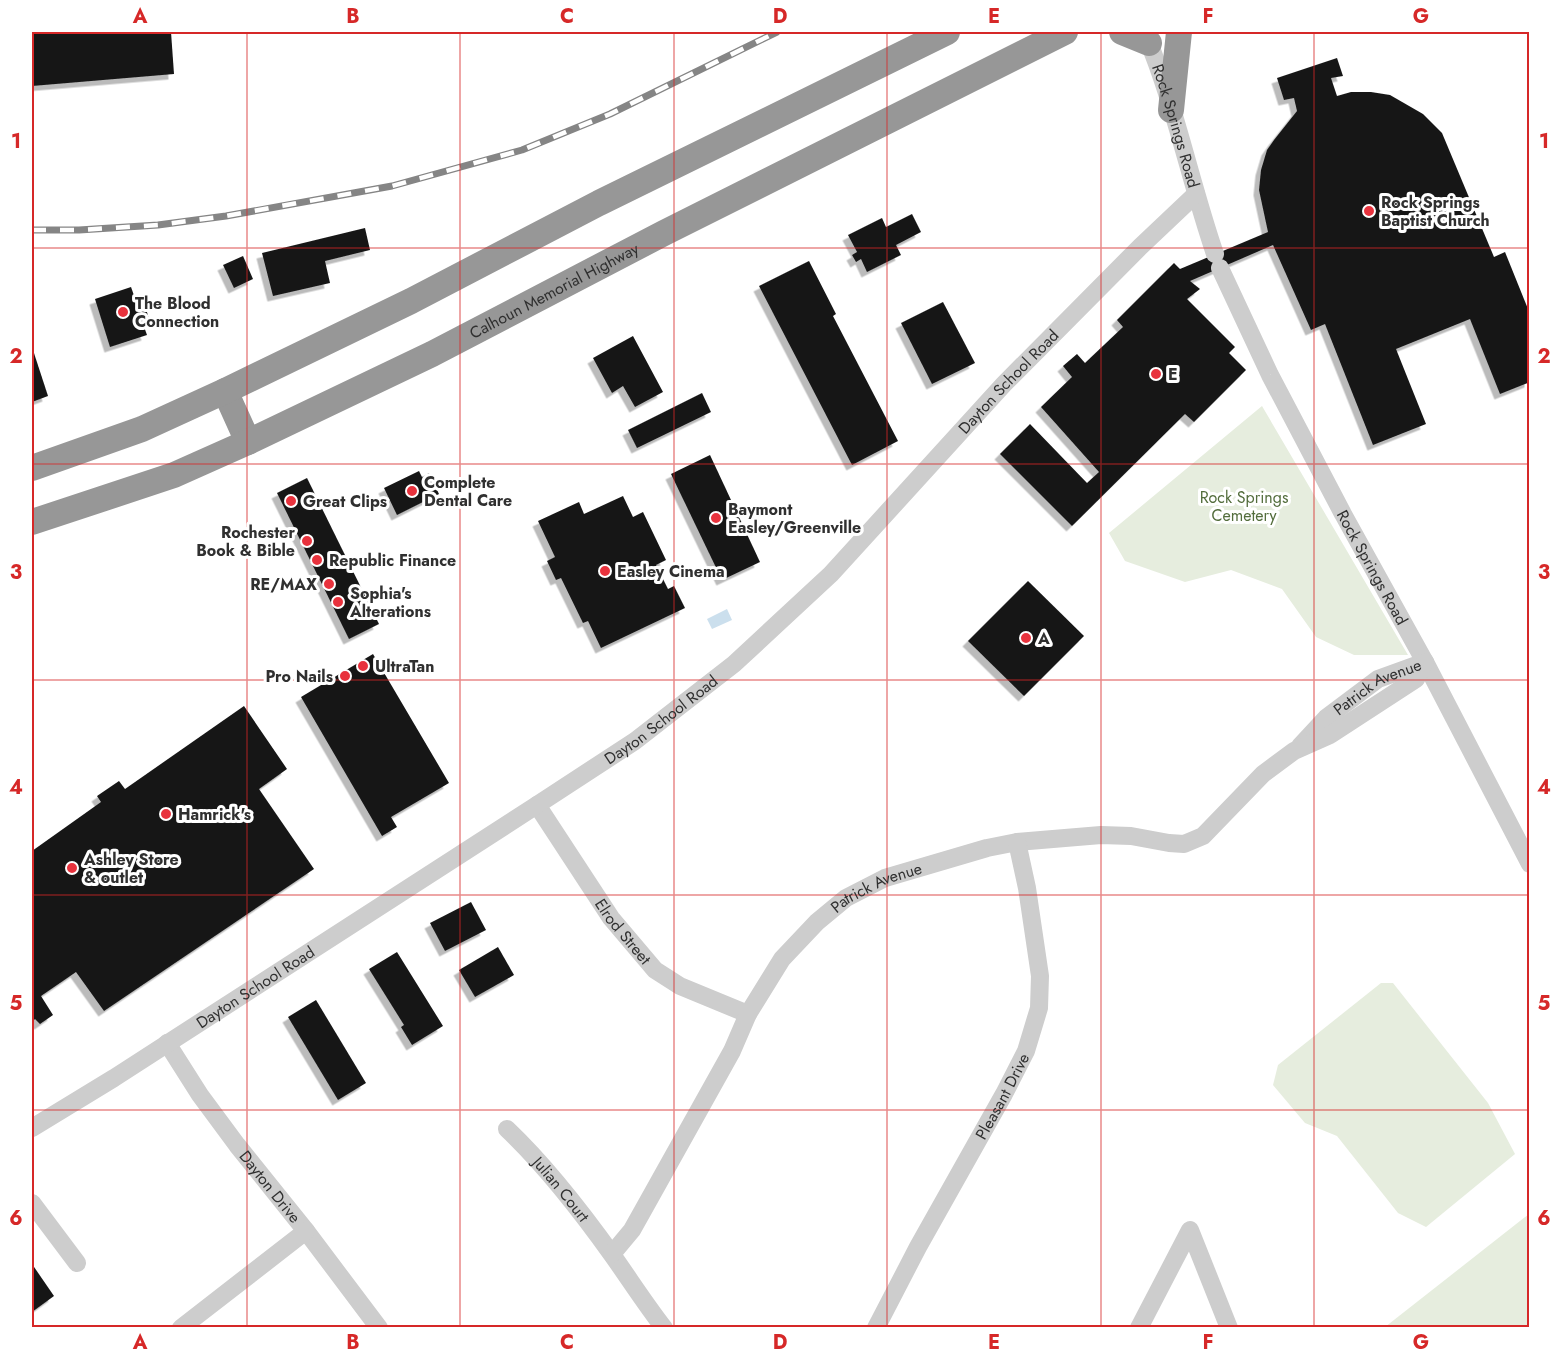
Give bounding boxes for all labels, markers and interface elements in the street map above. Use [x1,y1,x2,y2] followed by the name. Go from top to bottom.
[132,2,148,31] text: A
[346,2,360,31] text: B
[560,2,574,31] text: C
[773,2,787,31] text: D
[988,2,1000,31] text: E
[1202,2,1214,31] text: F
[1413,2,1429,31] text: G
[1146,61,1206,190] street label: Rock Springs Road
[11,127,21,156] text: 1
[1539,127,1549,156] text: 1
[1381,191,1490,232] place label: Rock Springs Baptist Church
[1362,204,1376,218] marker: Rock Springs Baptist Church
[465,236,643,344] street label: Calhoun Memorial Highway
[135,292,219,333] place label: The Blood Connection
[116,305,130,319] marker: The Blood Connection
[953,324,1064,439] street label: Dayton School Road
[9,342,23,371] text: 2
[1537,342,1551,371] text: 2
[1168,363,1178,386] place label: E
[1149,367,1163,381] marker: E
[424,471,512,512] place label: Complete Dental Care
[405,484,419,498] marker: Complete Dental Care
[1200,486,1288,527] park label: Rock Springs Cemetery
[303,490,387,513] place label: Great Clips
[284,494,298,508] marker: Great Clips
[728,498,861,539] place label: Baymont Easley/Greenville
[1331,506,1414,629] street label: Rock Springs Road
[709,511,723,525] marker: Baymont Easley/Greenville
[196,521,295,562] place label: Rochester Book & Bible
[300,534,314,548] marker: Rochester Book & Bible
[329,549,456,572] place label: Republic Finance
[310,553,324,567] marker: Republic Finance
[10,558,22,587] text: 3
[1538,558,1550,587] text: 3
[617,560,725,583] place label: Easley Cinema
[598,564,612,578] marker: Easley Cinema
[250,573,317,596] place label: RE/MAX
[322,577,336,591] marker: RE/MAX
[349,582,431,623] place label: Sophia's Alterations
[331,595,345,609] marker: Sophia's Alterations
[1037,627,1050,650] place label: A
[1019,631,1033,645] marker: A
[1328,653,1424,720] street label: Patrick Avenue
[375,655,434,678] place label: UltraTan
[356,659,370,673] marker: UltraTan
[265,665,333,688] place label: Pro Nails
[338,669,352,683] marker: Pro Nails
[599,669,722,770] street label: Dayton School Road
[9,773,23,802] text: 4
[1537,773,1551,802] text: 4
[178,803,251,826] place label: Hamrick's
[159,807,173,821] marker: Hamrick's
[83,848,179,889] place label: Ashley Store & outlet
[825,856,925,918] street label: Patrick Avenue
[65,861,79,875] marker: Ashley Store & outlet
[590,894,657,969] street label: Elrod Street
[191,940,319,1034] street label: Dayton School Road
[10,989,23,1018] text: 5
[1538,989,1551,1018] text: 5
[969,1049,1035,1144] street label: Pleasant Drive
[234,1145,306,1228] street label: Dayton Drive
[526,1150,595,1227] street label: Julian Court
[9,1204,23,1233] text: 6
[1537,1204,1551,1233] text: 6
[132,1328,148,1357] text: A
[346,1328,360,1357] text: B
[560,1328,574,1357] text: C
[773,1328,787,1357] text: D
[988,1328,1000,1357] text: E
[1202,1328,1214,1357] text: F
[1413,1328,1429,1357] text: G

